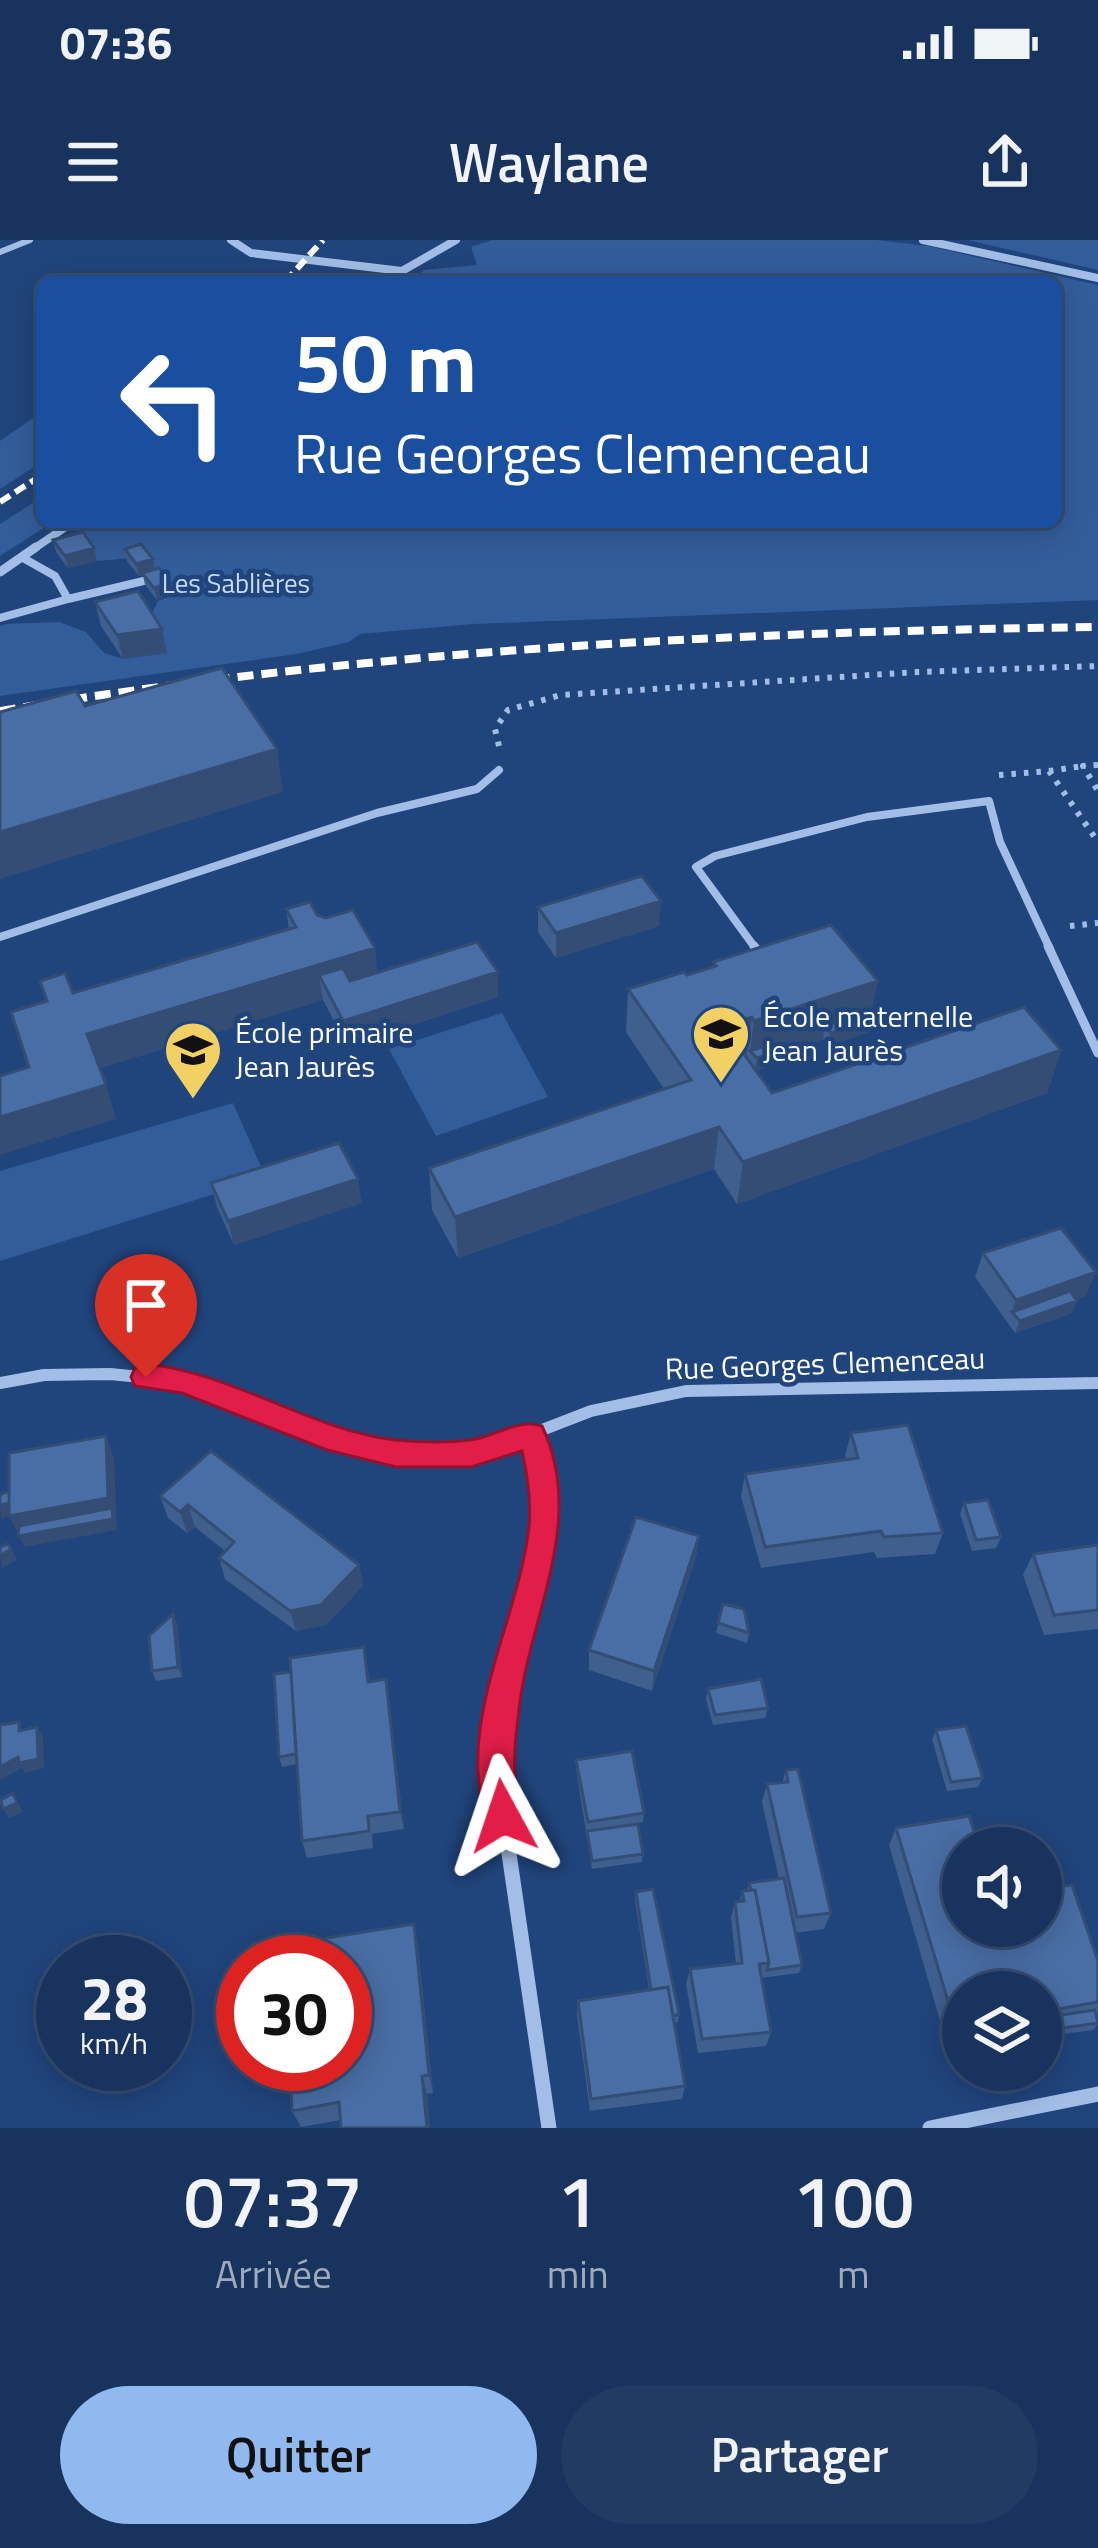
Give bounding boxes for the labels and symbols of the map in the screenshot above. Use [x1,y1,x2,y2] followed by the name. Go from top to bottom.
[162,562,310,603] park label: Les Sablières
[763,993,973,1073] place label: École maternelle Jean Jaurès
[690,1003,752,1085] school or university icon: École maternelle Jean Jaurès
[235,1009,413,1089] place label: École primaire Jean Jaurès
[162,1019,224,1101] school or university icon: École primaire Jean Jaurès
[95,1254,197,1377] pin
[664,1334,986,1392] street label: Rue Georges Clemenceau
[440,1753,566,1879] position arrow
[216,1935,372,2091] speed limit sign: 30

